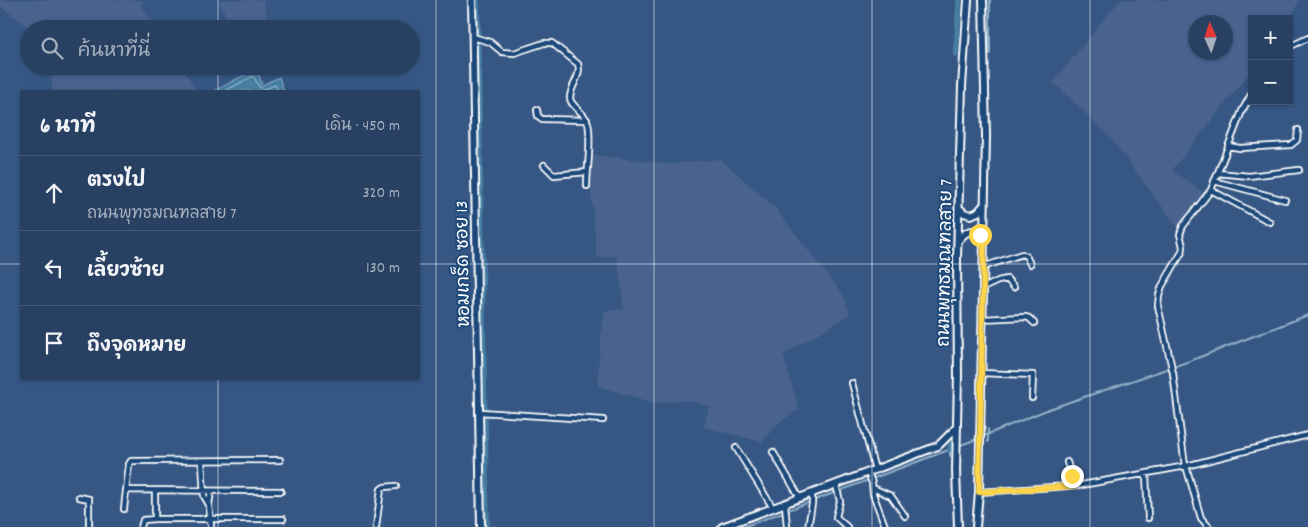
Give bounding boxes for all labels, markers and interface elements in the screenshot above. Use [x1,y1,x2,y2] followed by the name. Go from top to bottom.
[1188,15,1233,60] north arrow
[1248,15,1293,105] map controls
[1248,15,1293,60] button: +
[20,20,420,75] search box
[38,34,66,62] icon: search
[78,39,150,66] text: ค้นหาที่นี่
[1248,60,1293,105] button: −
[40,113,96,143] text: 6 นาที
[325,115,400,138] text: เดิน · 450 m
[87,169,145,196] text: ตรงไป
[40,179,68,207] icon: ahead
[933,179,960,347] street label: ถนนพุทธมณฑลสาย 7
[363,182,400,205] text: 320 m
[448,200,478,328] street label: หอมเกร็ด ซอย 13
[87,203,236,226] text: ถนนพุทธมณฑลสาย 7
[969,224,992,247] route start
[40,254,68,282] icon: left
[366,257,400,280] text: 130 m
[87,259,164,286] text: เลี้ยวซ้าย
[40,329,68,357] icon: arrive
[87,334,186,361] text: ถึงจุดหมาย
[1061,465,1084,488] route end

